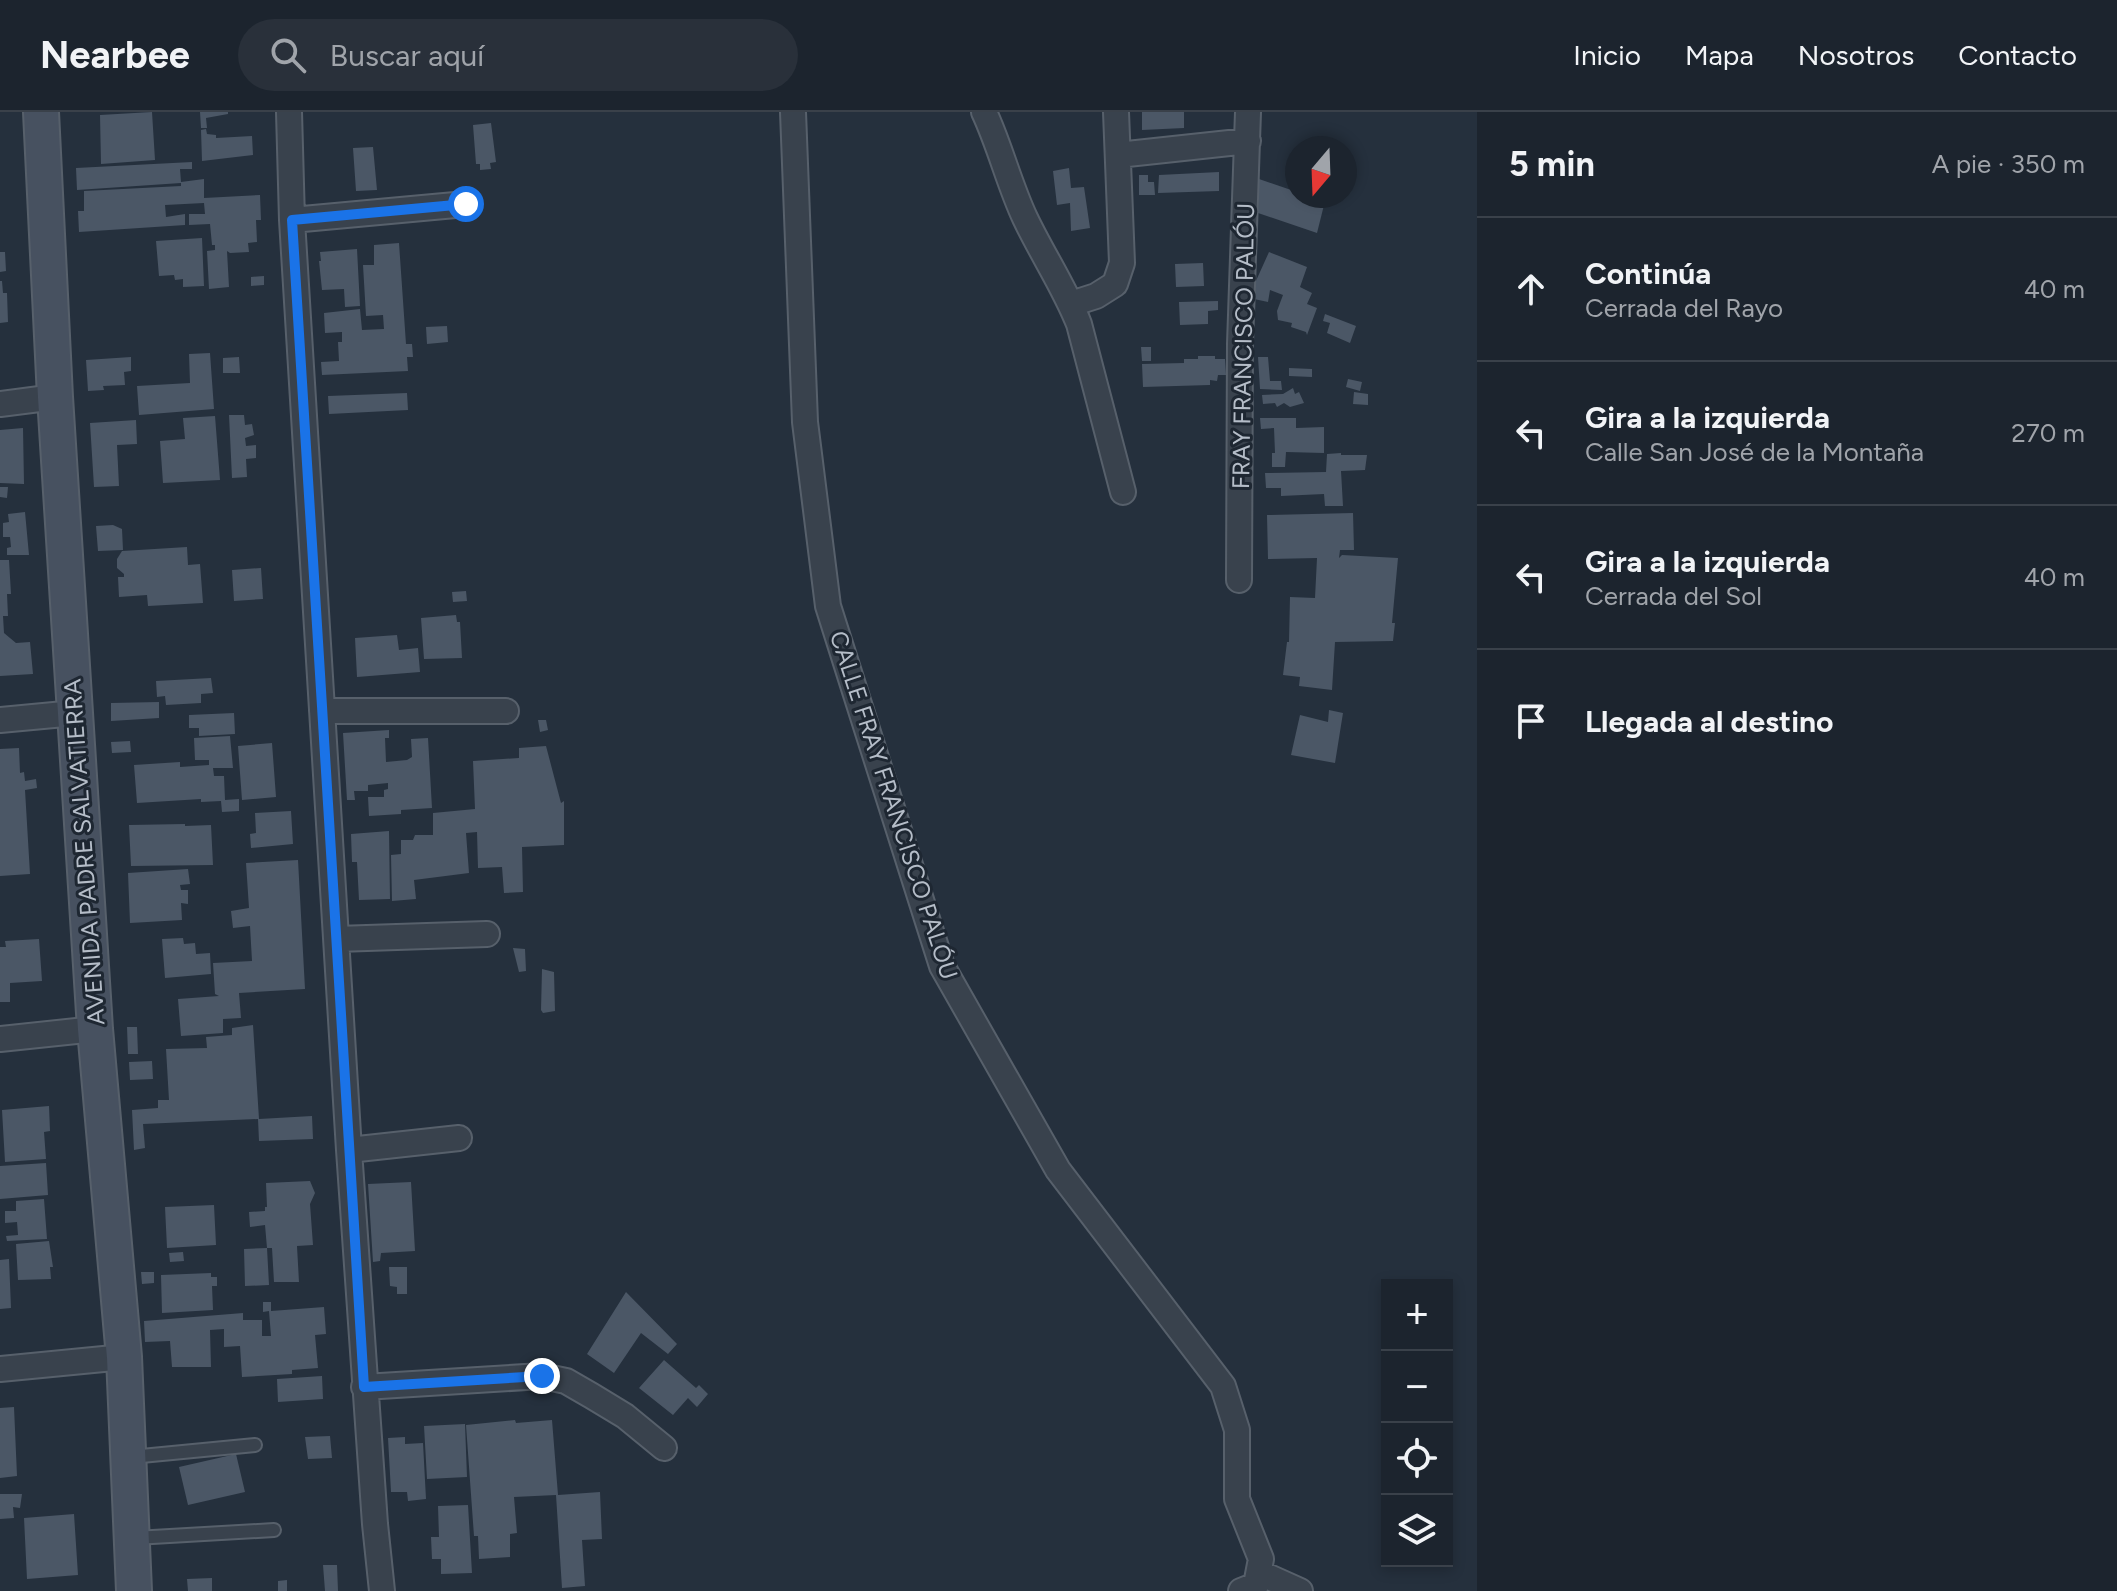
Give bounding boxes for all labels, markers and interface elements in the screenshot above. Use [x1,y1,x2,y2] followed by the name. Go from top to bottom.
[238,19,798,91] search box
[40,32,190,78] text: Nearbee
[266,33,310,77] icon: search
[330,37,484,74] text: Buscar aquí
[1573,38,1641,72] text: Inicio
[1685,38,1754,72] text: Mapa
[1798,38,1914,72] text: Nosotros
[1958,38,2077,72] text: Contacto
[1285,136,1357,208] north arrow
[1509,144,1595,185] text: 5 min
[1932,148,2085,180] text: A pie · 350 m
[448,186,484,222] route start
[1226,203,1260,489] street label: FRAY FRANCISCO PALÓU
[1585,255,1711,292] text: Continúa
[1509,267,1553,311] icon: ahead
[2024,273,2085,305] text: 40 m
[1585,292,1783,324] text: Cerrada del Rayo
[1585,399,1830,436] text: Gira a la izquierda
[1509,411,1553,455] icon: left
[2011,417,2085,449] text: 270 m
[1585,436,1924,468] text: Calle San José de la Montaña
[1585,543,1830,580] text: Gira a la izquierda
[1509,555,1553,599] icon: left
[2024,561,2085,593] text: 40 m
[1585,580,1762,612] text: Cerrada del Sol
[824,627,964,983] street label: CALLE FRAY FRANCISCO PALÓU
[57,677,111,1026] street label: AVENIDA PADRE SALVATIERRA
[1509,699,1553,743] icon: arrive
[1585,703,1833,740] text: Llegada al destino
[1381,1279,1453,1567] map controls
[1381,1279,1453,1351] button: +
[1381,1351,1453,1423] button: −
[524,1358,560,1394] route end
[1381,1423,1453,1495] button: locate
[1381,1495,1453,1567] button: layers

